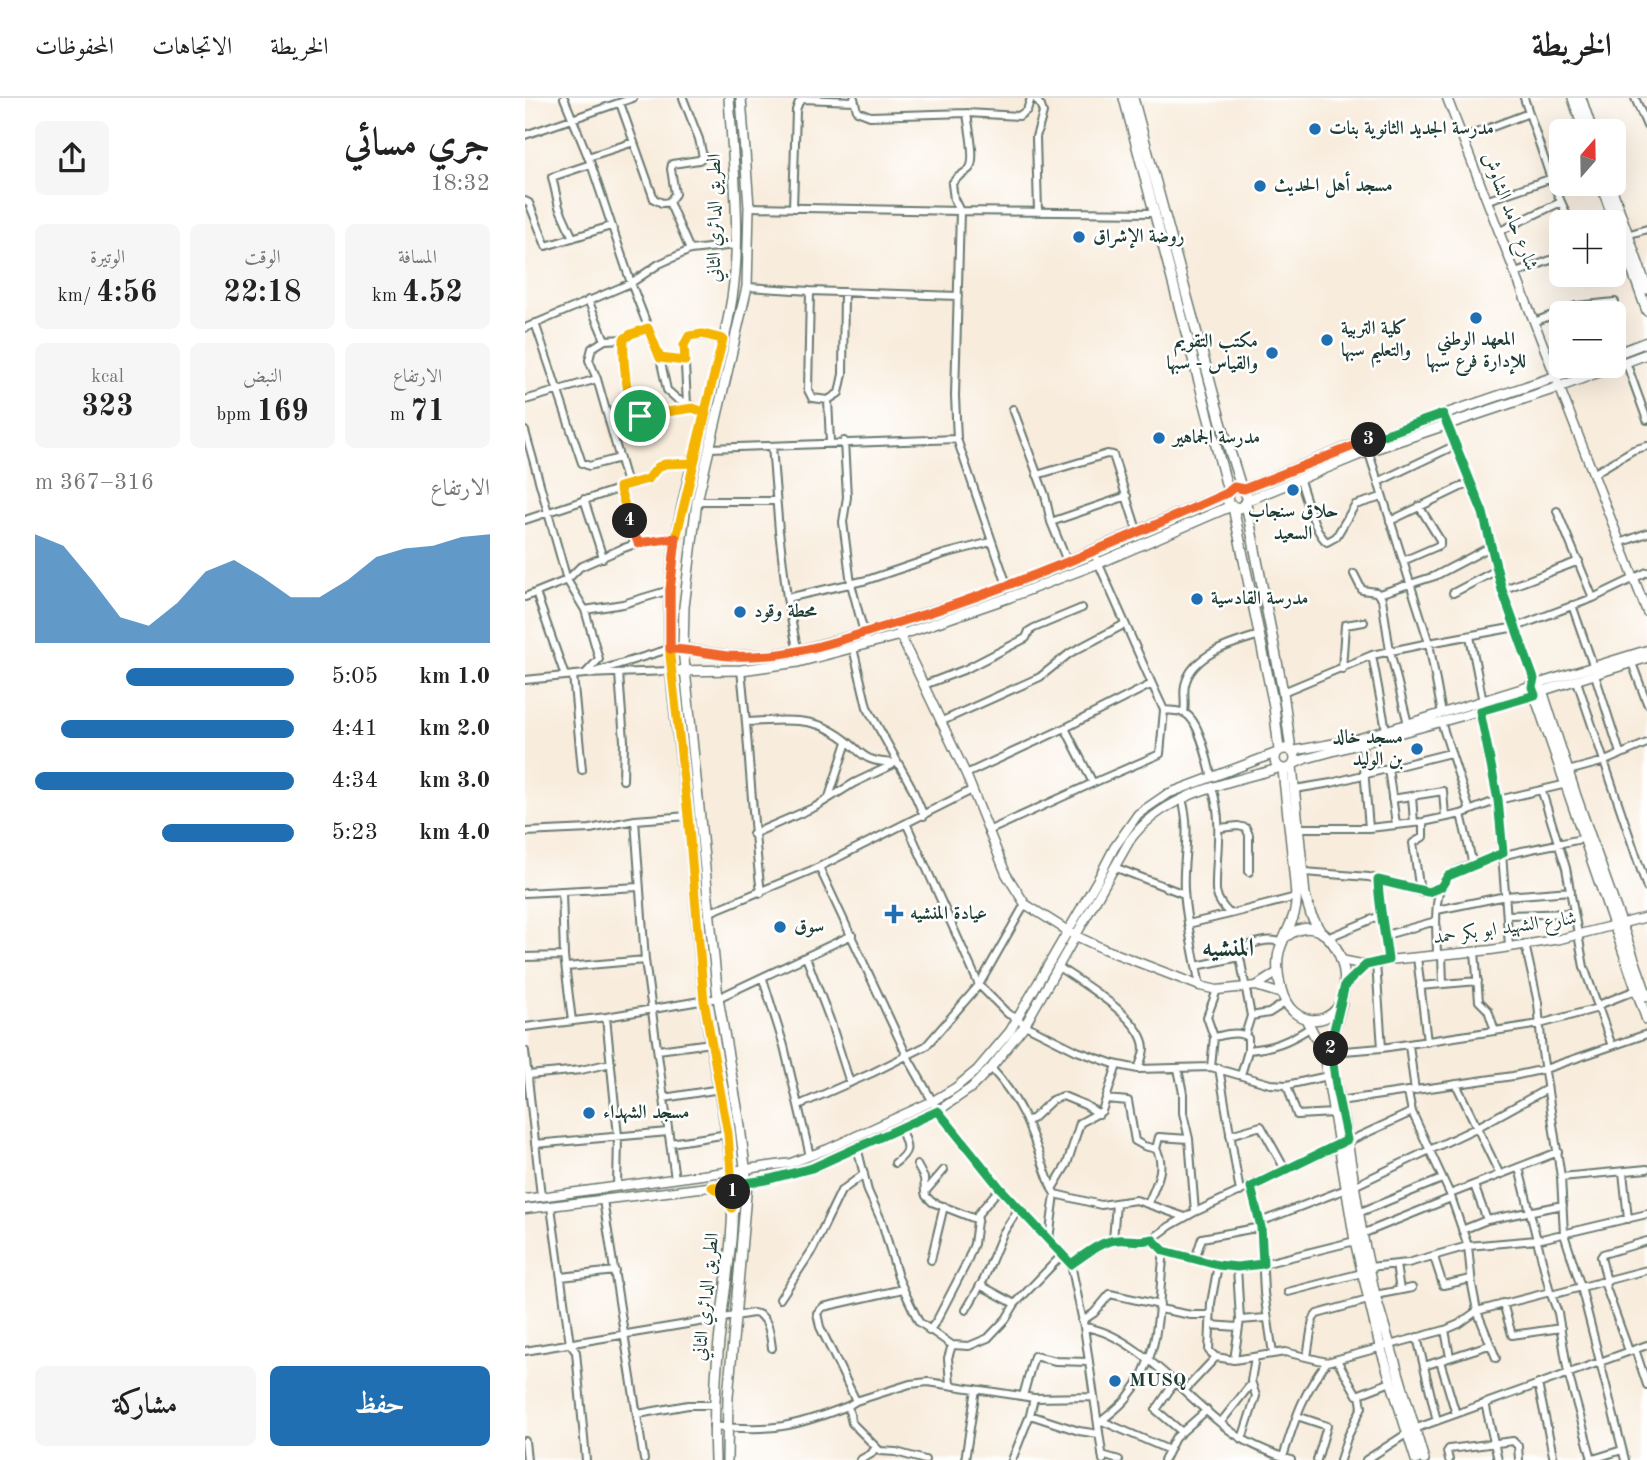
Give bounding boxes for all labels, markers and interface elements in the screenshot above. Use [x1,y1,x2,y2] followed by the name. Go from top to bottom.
[1532,31,1612,64] text: الخريطة
[35,36,114,60] text: المحفوظات
[152,36,232,60] text: الاتجاهات
[270,36,329,60] text: الخريطة
[1329,119,1494,140] place label: مدرسة الجديد الثانوية بنات
[1549,119,1626,196] north arrow
[1549,119,1626,378] map controls
[35,121,109,195] button: share
[1307,121,1323,137] marker: مدرسة الجديد الثانوية بنات
[344,125,490,163] text: جري مسائي
[1474,150,1540,275] street label: شارع حامد الشاوش
[706,154,729,282] street label: الطريق الدائري الثاني
[1274,171,1393,198] place label: مسجد أهل الحديث
[430,172,490,195] text: 18:32
[1252,178,1268,194] marker: مسجد أهل الحديث
[1549,210,1626,287] button: +
[1093,226,1185,249] place label: روضة الإشراق
[1071,229,1087,245] marker: روضة الإشراق
[90,249,125,268] text: الوتيرة
[244,249,281,268] text: الوقت
[398,249,437,268] text: المسافة
[97,278,157,308] text: 4:56
[224,278,302,308] text: 22:18
[402,278,463,308] text: 4.52
[58,287,97,306] text: /km
[372,287,402,306] text: km
[1549,301,1626,378] button: −
[1468,310,1484,326] marker: المعهد الوطني للإدارة فرع سبها
[1341,318,1411,368] place label: كلية التربية والتعليم سبها
[1166,330,1258,375] place label: مكتب التقويم والقياس - سبها
[1426,330,1526,376] place label: المعهد الوطني للإدارة فرع سبها
[1319,332,1335,348] marker: كلية التربية والتعليم سبها
[1264,345,1280,361] marker: مكتب التقويم والقياس - سبها
[91,368,124,387] text: kcal
[243,368,282,387] text: النبض
[393,368,442,387] text: الارتفاع
[610,386,670,446] pin
[81,392,134,422] text: 323
[256,397,309,427] text: 169
[410,397,445,427] text: 71
[621,397,659,435] icon: arrive
[216,406,256,425] text: bpm
[390,406,410,425] text: m
[1351,422,1387,458] pin: 3
[1171,428,1260,448] place label: مدرسة الجماهير
[1151,430,1167,446] marker: مدرسة الجماهير
[1363,430,1374,449] text: 3
[35,471,154,494] text: 316–367 m
[430,477,490,500] text: الارتفاع
[1285,482,1301,498] marker: حلاق سنجاب السعيد
[1248,502,1338,544] place label: حلاق سنجاب السعيد
[613,504,647,538] pin: 4
[624,511,635,530] text: 4
[1211,589,1308,609] place label: مدرسة القادسية
[1189,591,1205,607] marker: مدرسة القادسية
[754,603,817,623] place label: محطة وقود
[732,604,748,620] marker: محطة وقود
[332,665,378,688] text: 5:05
[419,665,490,688] text: 1.0 km
[332,717,378,740] text: 4:41
[419,717,490,740] text: 2.0 km
[1333,728,1403,771] place label: مسجد خالد بن الوليد
[1409,741,1425,757] marker: مسجد خالد بن الوليد
[332,769,378,792] text: 4:34
[419,769,490,792] text: 3.0 km
[332,821,378,844] text: 5:23
[419,821,490,844] text: 4.0 km
[884,904,904,924] marker: عيادة المنشيه
[910,904,987,924] place label: عيادة المنشيه
[1432,908,1578,952] street label: شارع الشهيد ابو بكر حمد
[794,918,824,938] place label: سوق
[772,919,788,935] marker: سوق
[1202,936,1254,962] district label: المنشيه
[1313,1032,1349,1066] pin: 2
[1325,1039,1336,1058] text: 2
[603,1103,689,1124] place label: مسجد الشهداء
[581,1105,597,1121] marker: مسجد الشهداء
[715,1174,751,1210] pin: 1
[727,1182,738,1201] text: 1
[691,1232,727,1362] street label: الطريق الدائري الثاني
[35,1366,256,1446] button: مشاركة
[270,1366,490,1446] button: حفظ
[1129,1372,1186,1391] place label: MUSQ
[1107,1373,1123,1389] marker: MUSQ

